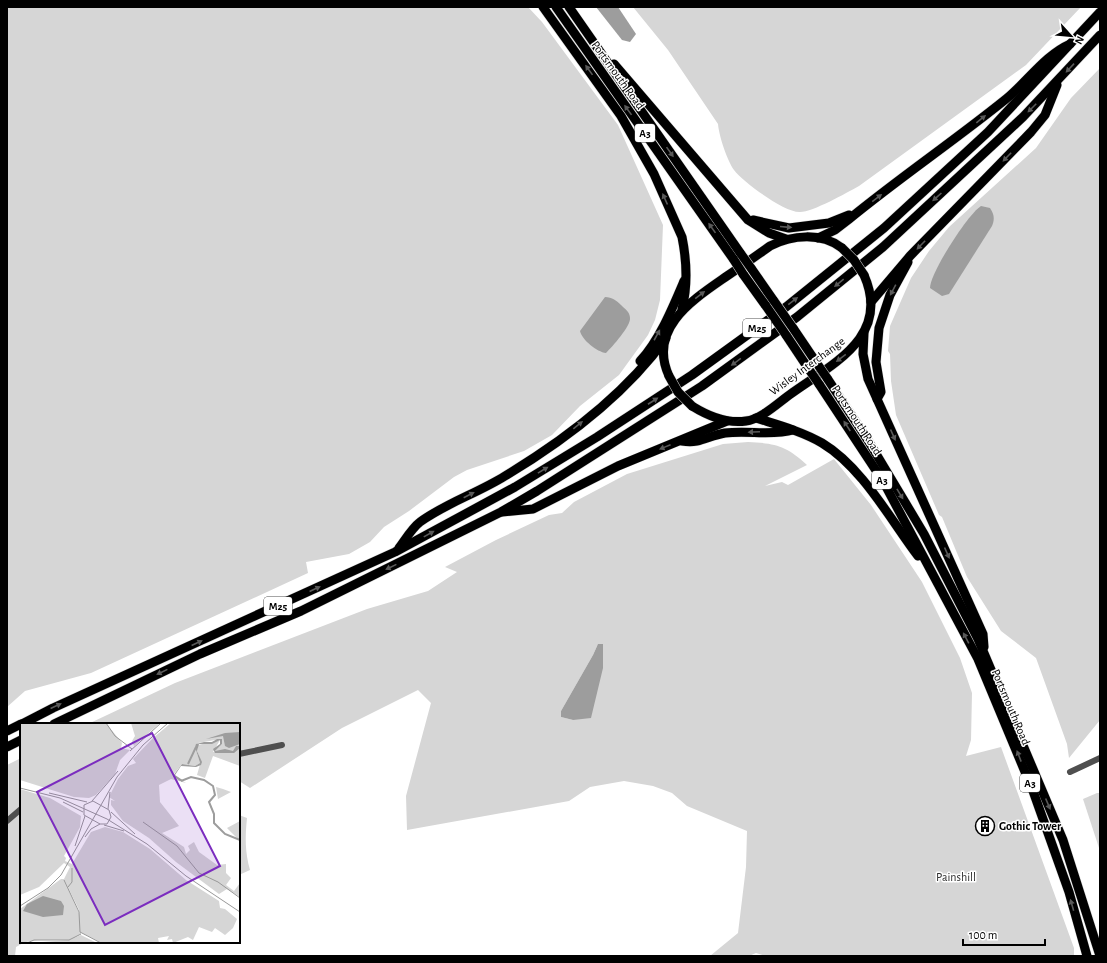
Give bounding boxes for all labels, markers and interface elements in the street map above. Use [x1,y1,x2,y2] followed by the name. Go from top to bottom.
[1051,16,1091,56] north arrow
[1073,34,1086,46] text: N
[589,39,647,111] street label: Portsmouth Road
[1065,63,1075,73] one-way arrow
[585,64,593,75] one-way arrow
[1027,103,1037,113] one-way arrow
[624,105,633,116] one-way arrow
[975,115,986,124] one-way arrow
[635,124,655,142] road number: A3
[666,147,674,157] one-way arrow
[1002,152,1012,162] one-way arrow
[933,192,942,201] one-way arrow
[662,193,668,204] one-way arrow
[872,194,882,202] one-way arrow
[708,222,716,233] one-way arrow
[780,224,792,230] one-way arrow
[916,240,926,250] one-way arrow
[834,278,845,287] one-way arrow
[889,284,896,296] one-way arrow
[694,291,705,299] one-way arrow
[787,297,798,305] one-way arrow
[743,319,771,337] road number: M25
[654,329,661,341] one-way arrow
[767,335,847,398] street label: Wisley Interchange
[835,354,846,362] one-way arrow
[731,358,742,366] one-way arrow
[830,383,884,457] street label: Portsmouth Road
[647,397,659,404] one-way arrow
[573,421,584,429] one-way arrow
[843,421,851,432] one-way arrow
[747,429,760,435] one-way arrow
[890,429,896,441] one-way arrow
[659,445,671,451] one-way arrow
[538,466,548,474] one-way arrow
[872,471,892,489] road number: A3
[897,488,904,500] one-way arrow
[463,492,475,498] one-way arrow
[424,530,435,537] one-way arrow
[944,548,950,559] one-way arrow
[385,564,397,570] one-way arrow
[309,586,320,592] one-way arrow
[264,597,292,615] road number: M25
[963,632,970,643] one-way arrow
[191,640,202,646] one-way arrow
[990,667,1032,747] street label: Portsmouth Road
[157,669,168,675] one-way arrow
[51,703,62,709] one-way arrow
[20,723,240,943] inset map
[1016,750,1022,762] one-way arrow
[1020,774,1040,792] road number: A3
[1045,799,1051,810] one-way arrow
[974,815,996,837] building icon: Gothic Tower
[999,820,1062,832] place label: Gothic Tower
[936,871,976,883] park label: Painshill
[1069,899,1075,911] one-way arrow
[963,921,1045,947] scale bar
[969,929,997,941] text: 100 m

